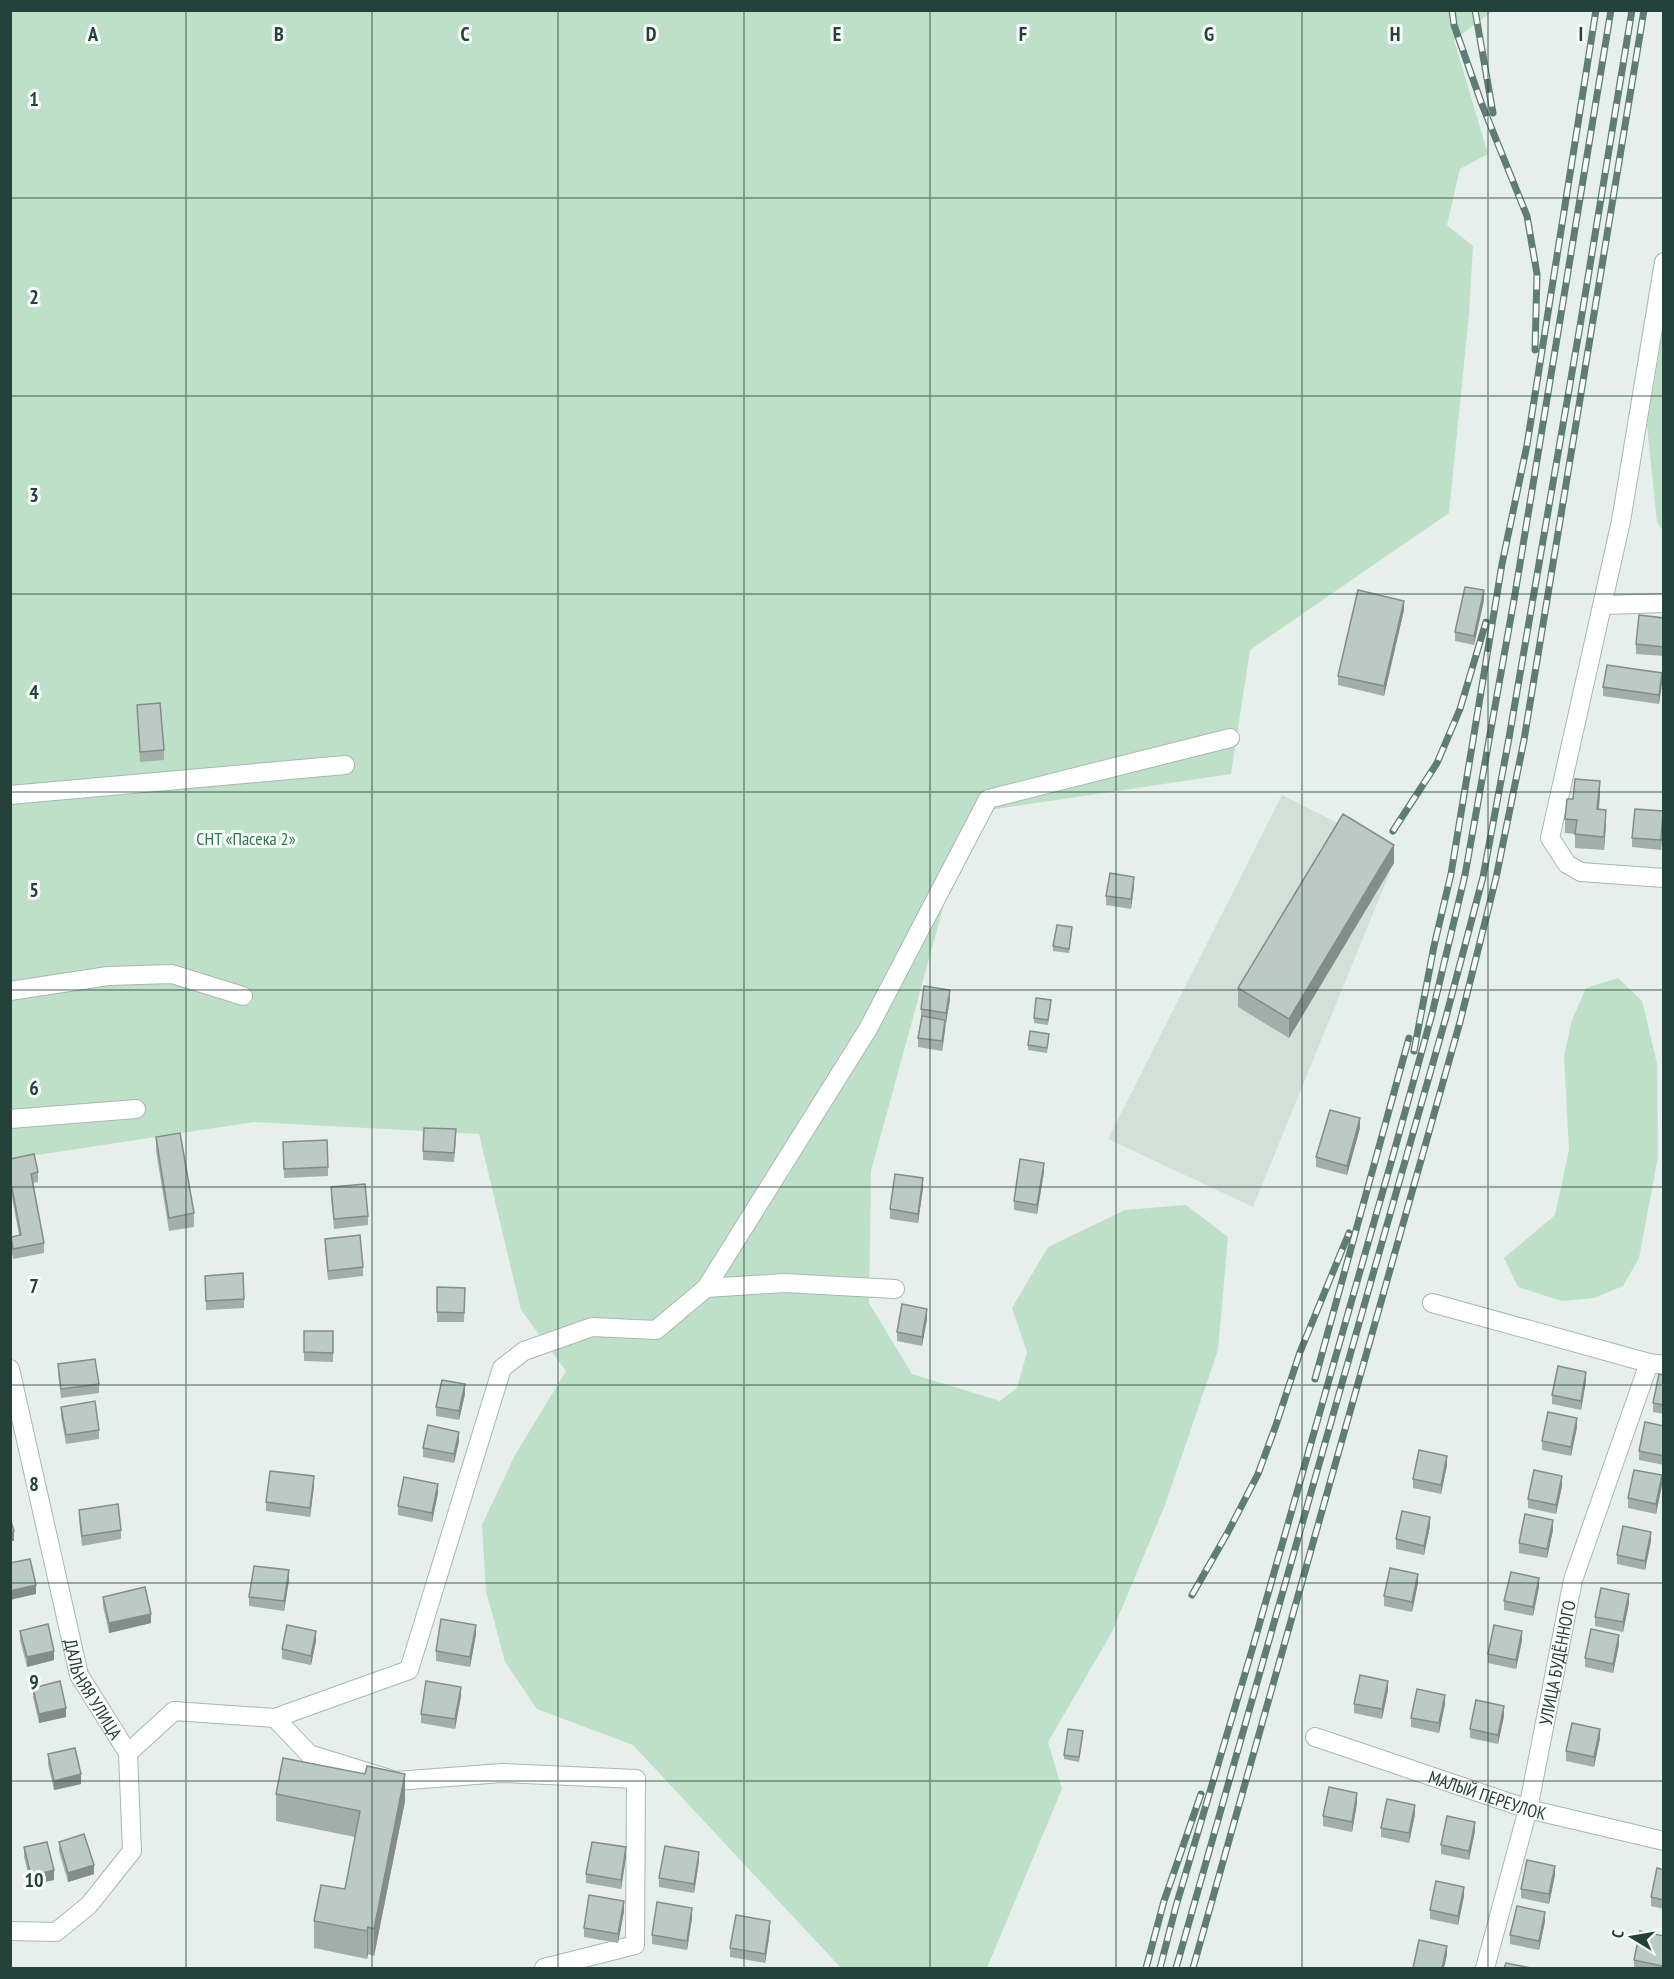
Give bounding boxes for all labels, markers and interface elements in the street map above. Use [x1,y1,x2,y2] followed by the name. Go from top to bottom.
[87,21,99,47] text: A
[274,21,284,47] text: B
[460,21,470,47] text: C
[646,21,657,47] text: D
[833,21,841,47] text: E
[1019,21,1027,47] text: F
[1204,21,1214,47] text: G
[1390,21,1400,47] text: H
[1579,21,1583,47] text: I
[29,86,39,112] text: 1
[29,284,39,310] text: 2
[29,482,39,508] text: 3
[29,679,39,705] text: 4
[196,827,296,850] park label: СНТ «Пасека 2»
[29,877,39,903] text: 5
[29,1075,39,1101] text: 6
[29,1273,39,1299] text: 7
[29,1471,39,1497] text: 8
[1533,1598,1580,1727] street label: УЛИЦА БУДЁННОГО
[60,1637,128,1744] street label: ДАЛЬНЯЯ УЛИЦА
[29,1669,39,1695] text: 9
[1426,1765,1549,1824] street label: МАЛЫЙ ПЕРЕУЛОК
[24,1867,44,1893] text: 10
[1602,1907,1662,1967] north arrow
[1607,1928,1628,1940] text: С

